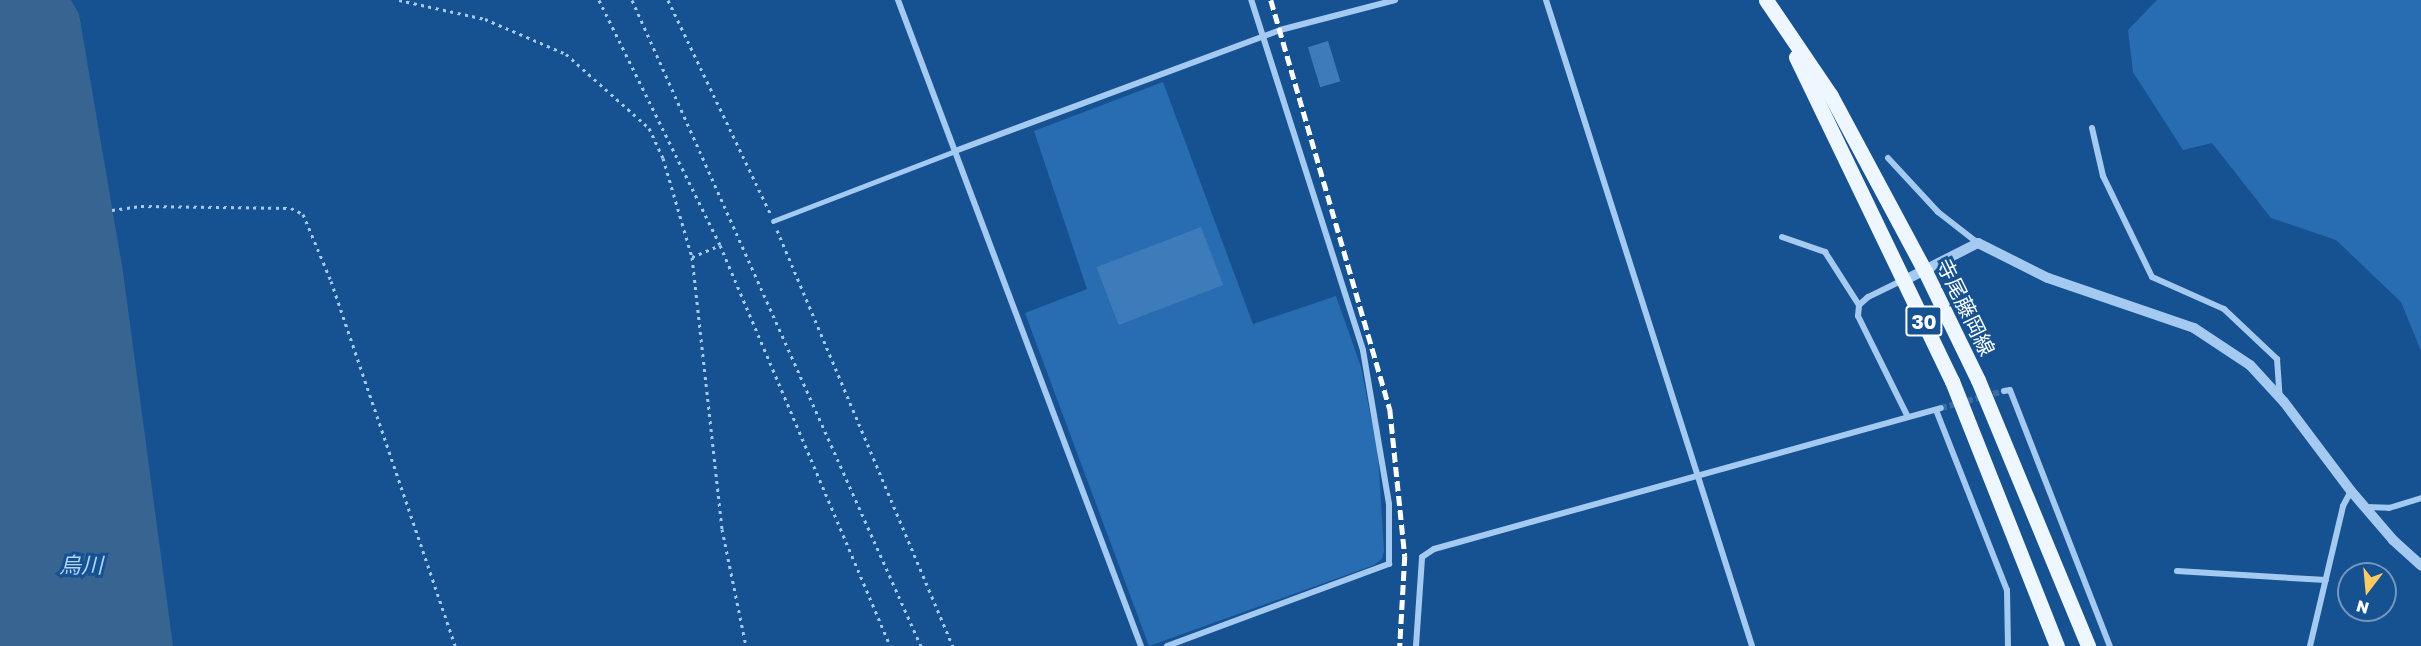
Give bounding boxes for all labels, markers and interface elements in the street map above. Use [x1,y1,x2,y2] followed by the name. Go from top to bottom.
[1932,254,2000,360] street label: 寺尾藤岡線
[1904,304,1944,338] road number: 30
[59,552,103,578] water label: 烏川
[2337,562,2397,622] north arrow
[2354,596,2371,619] text: N

